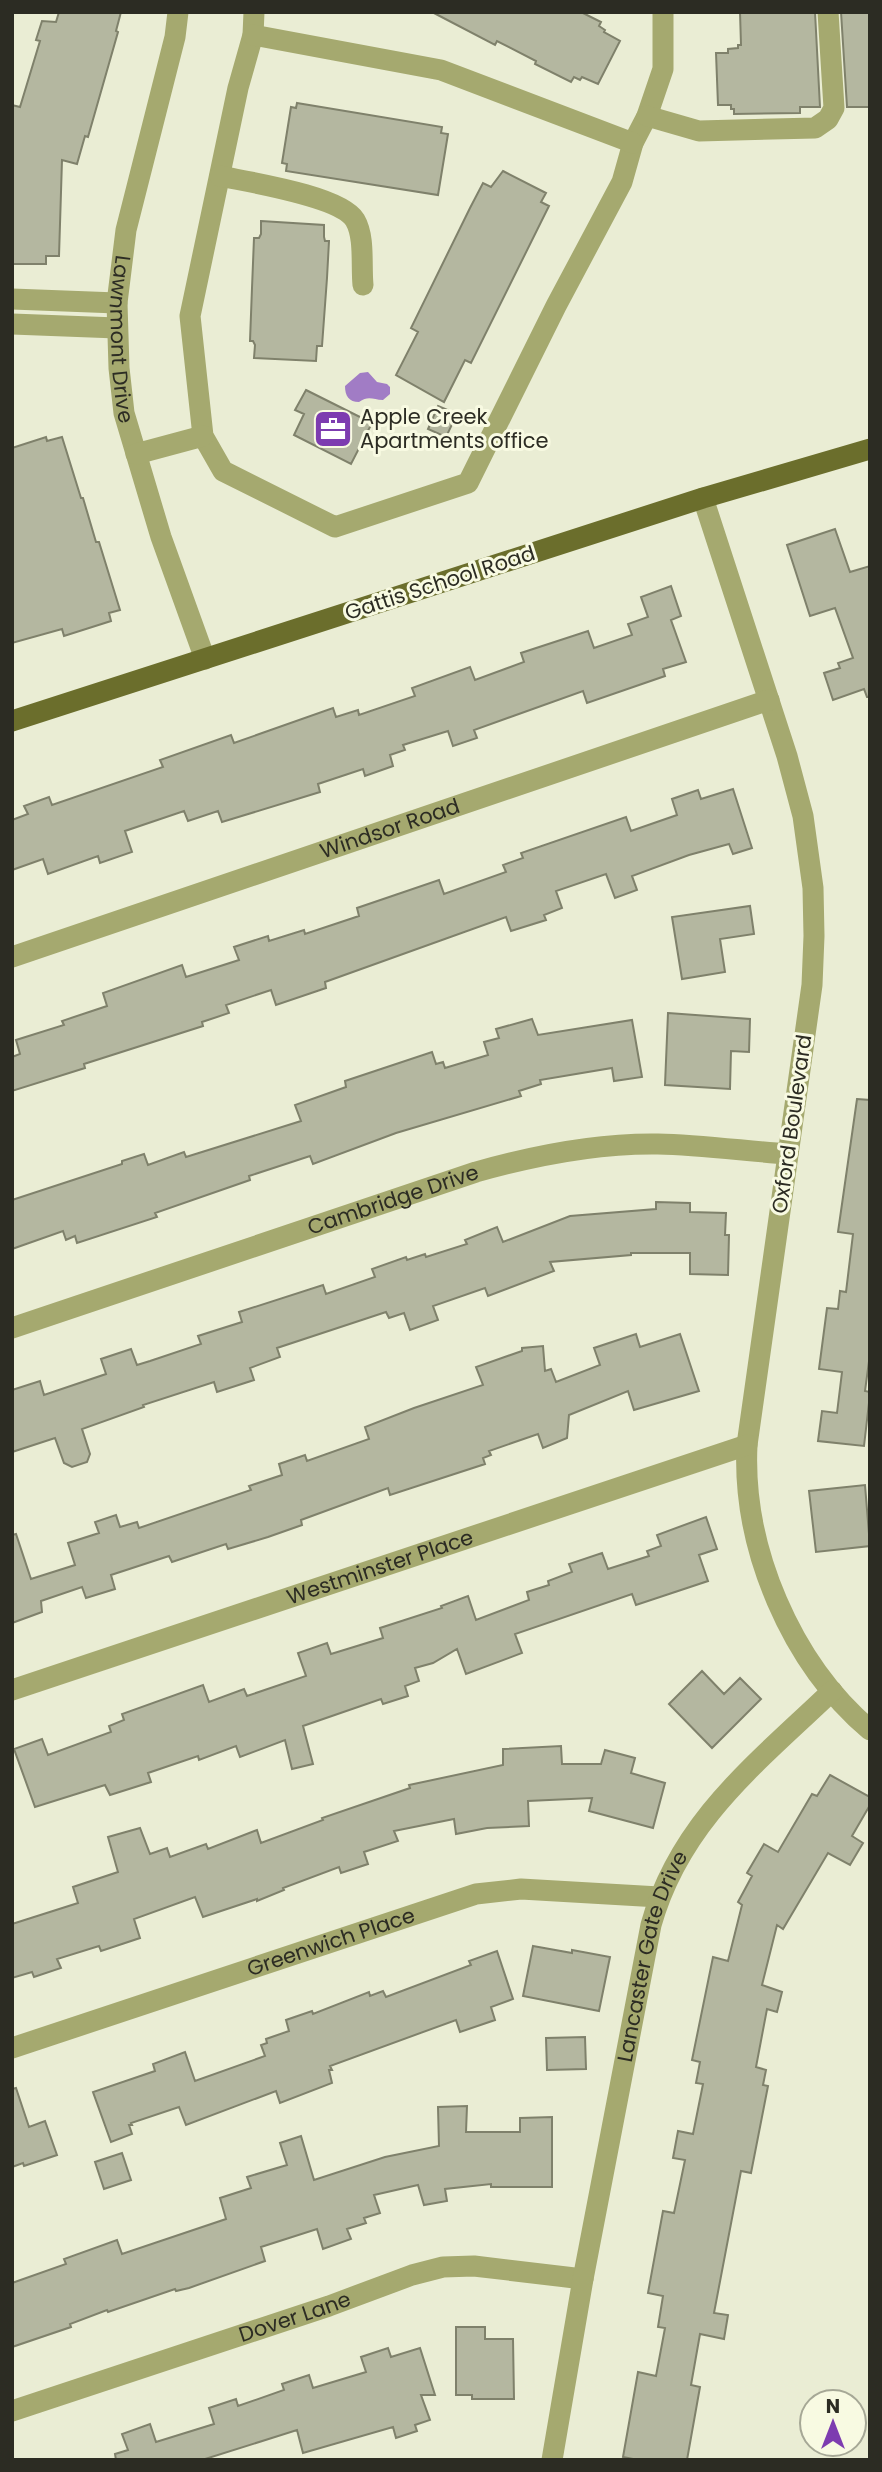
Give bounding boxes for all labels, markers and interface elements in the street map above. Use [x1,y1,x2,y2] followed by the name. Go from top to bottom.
[102,254,141,427] street label: Lawnmont Drive
[360,402,549,455] place label: Apple Creek Apartments office
[312,408,354,450] office icon: Apple Creek Apartments office
[341,538,539,627] street label: Gattis School Road
[316,791,463,865] street label: Windsor Road
[765,1033,818,1215] street label: Oxford Boulevard
[303,1157,482,1242] street label: Cambridge Drive
[283,1522,477,1611] street label: Westminster Place
[610,1845,694,2064] street label: Lancaster Gate Drive
[243,1900,418,1983] street label: Greenwich Place
[235,2284,355,2349] street label: Dover Lane
[798,2388,868,2458] north arrow
[826,2393,840,2420] text: N

